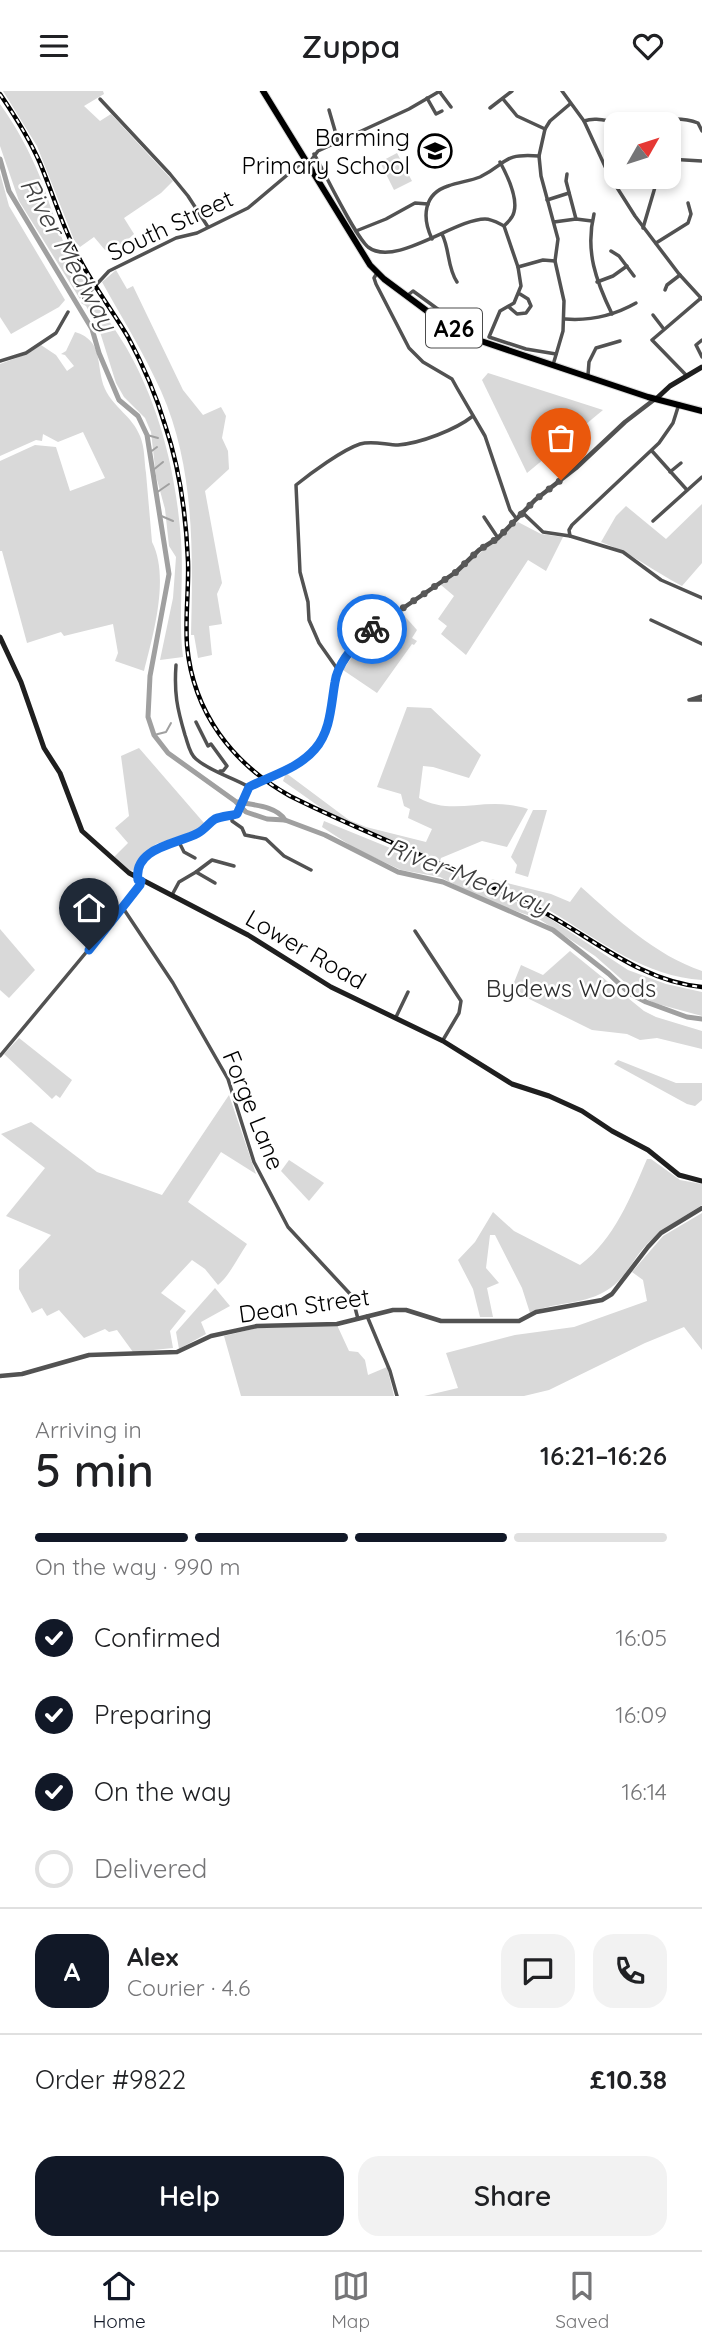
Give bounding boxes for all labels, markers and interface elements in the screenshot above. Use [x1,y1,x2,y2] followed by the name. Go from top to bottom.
[302,26,400,66] text: Zuppa
[35,27,73,65] icon: menu
[629,27,667,65] icon: heart
[604,112,681,189] north arrow
[604,112,681,189] map controls
[241,122,410,180] place label: Barming Primary School
[416,132,454,170] school or university icon: Barming Primary School
[13,171,125,338] water label: River Medway
[102,183,238,267] street label: South Street
[426,309,482,347] road number: A26
[531,408,591,480] pin
[542,419,580,457] icon: bag
[337,594,407,664] courier
[353,610,391,648] icon: bike
[382,830,555,922] water label: River Medway
[59,878,119,950] pin
[70,889,108,927] icon: home
[240,902,372,996] street label: Lower Road
[486,973,656,1003] park label: Bydews Woods
[217,1046,291,1174] street label: Forge Lane
[237,1281,371,1329] street label: Dean Street
[35,1415,142,1444] text: Arriving in
[540,1439,667,1472] text: 16:21–16:26
[35,1441,154,1499] text: 5 min
[35,1552,240,1581] text: On the way · 990 m
[35,1619,73,1657] icon: check
[94,1621,221,1654] text: Confirmed
[616,1623,667,1652] text: 16:05
[35,1696,73,1734] icon: check
[94,1698,212,1731] text: Preparing
[615,1700,667,1729] text: 16:09
[35,1773,73,1811] icon: check
[94,1775,232,1808] text: On the way
[622,1777,667,1806] text: 16:14
[94,1852,207,1885] text: Delivered
[501,1934,575,2008] button: chat
[593,1934,667,2008] button: phone
[127,1940,178,1973] text: Alex
[64,1955,80,1988] text: A
[127,1973,250,2002] text: Courier · 4.6
[35,2063,186,2096] text: Order #9822
[590,2063,667,2096] text: £10.38
[35,2156,344,2236] button: Help
[358,2156,667,2236] button: Share
[93,2267,146,2333] tab: Home
[331,2267,370,2333] tab: Map
[555,2267,609,2333] tab: Saved

